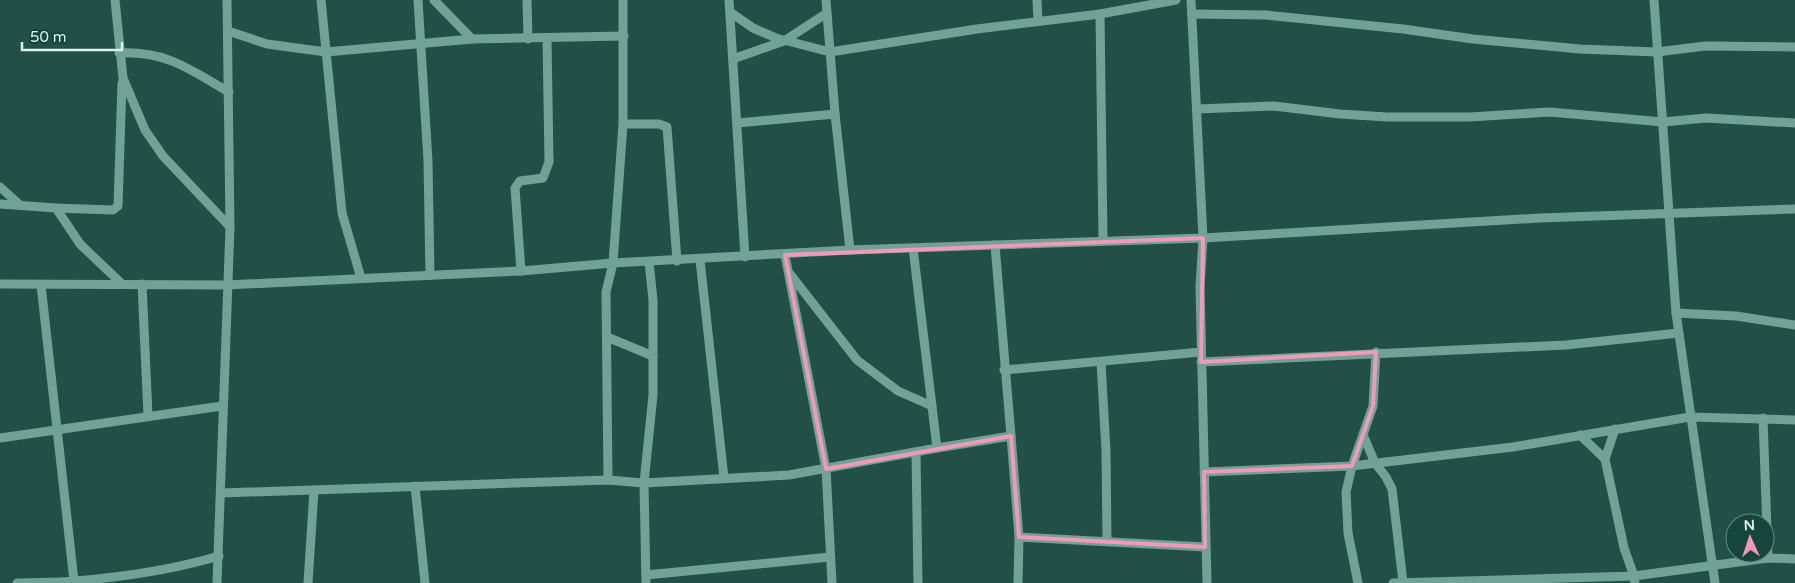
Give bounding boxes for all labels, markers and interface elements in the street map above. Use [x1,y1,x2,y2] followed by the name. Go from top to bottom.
[22,20,122,52] scale bar
[30,28,67,46] text: 50 m
[1725,513,1775,563] north arrow
[1743,517,1755,534] text: N

